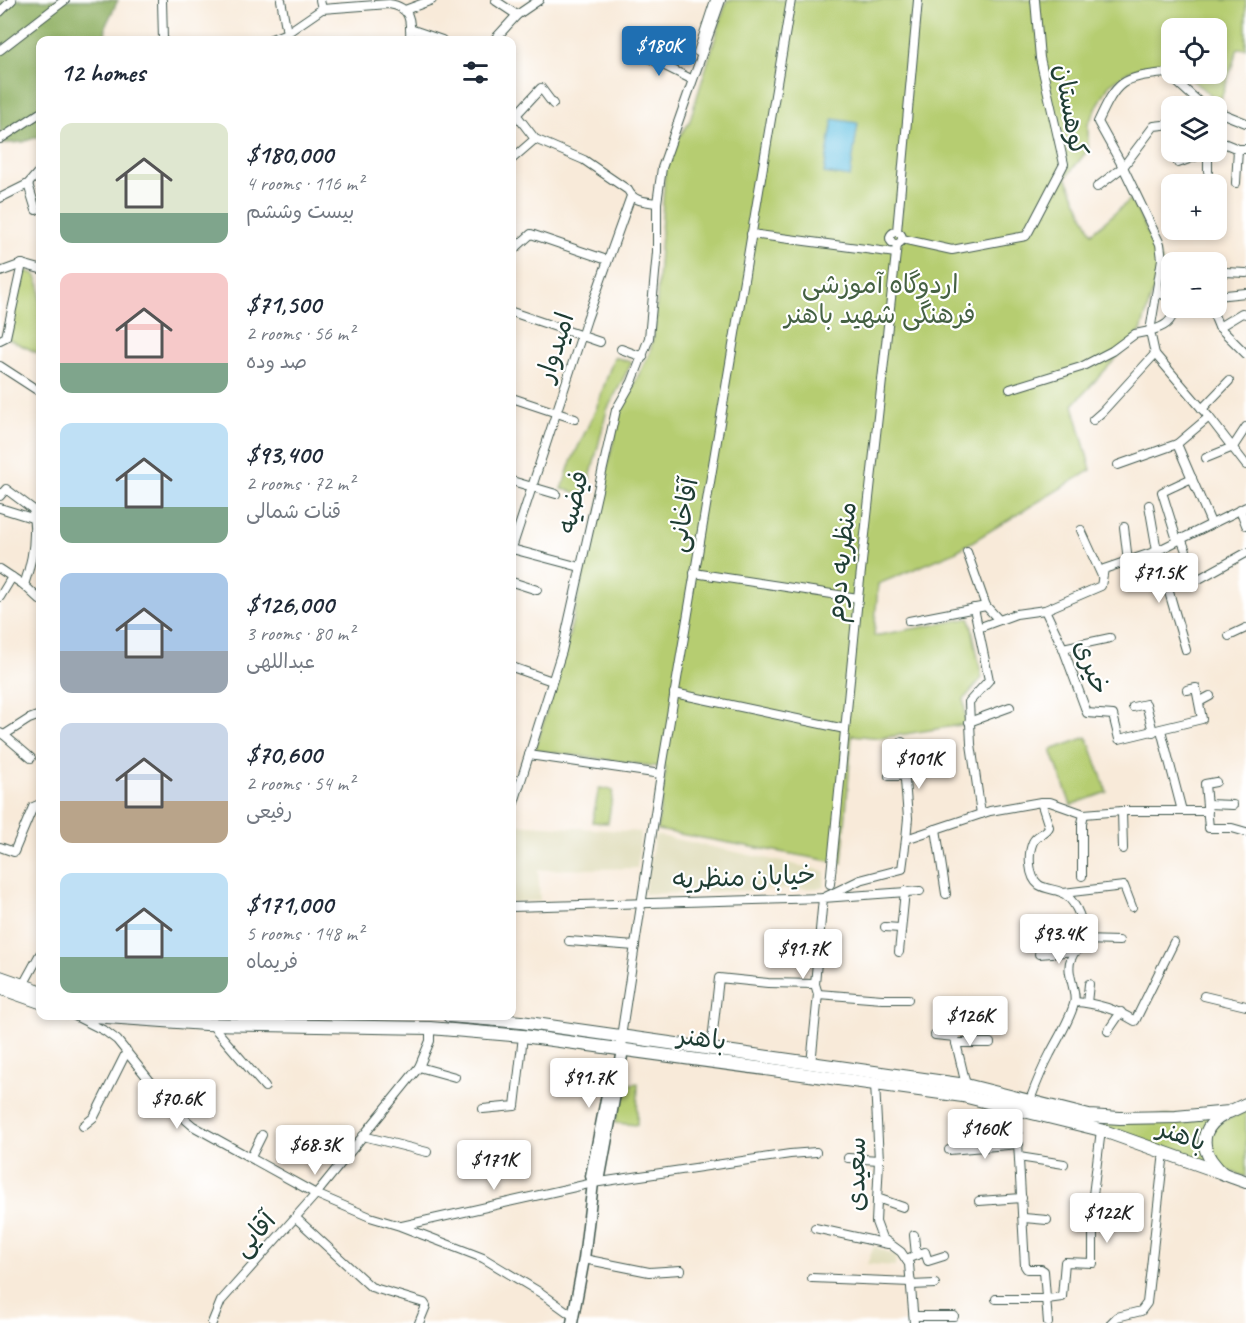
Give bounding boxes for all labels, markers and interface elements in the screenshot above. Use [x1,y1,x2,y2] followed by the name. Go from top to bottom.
[1161,18,1227,318] map controls
[1161,18,1227,84] button: locate
[617,26,701,77] pin: $180K
[636,33,682,58] text: $180K
[60,56,145,89] text: 12 homes
[459,56,492,89] icon: filters
[1047,61,1095,159] street label: کوهستان
[1161,96,1227,162] button: layers
[246,138,333,171] text: $180,000
[108,147,180,219] icon: home
[246,171,363,196] text: 4 rooms · 116 m²
[1161,174,1227,240] button: +
[246,199,354,224] text: بیست وششم
[1161,252,1227,318] button: −
[782,268,976,331] park label: اردوگاه آموزشی فرهنگی شهید باهنر
[246,288,321,321] text: $71,500
[108,297,180,369] icon: home
[528,308,582,388] street label: امیدوار
[246,321,354,346] text: 2 rooms · 56 m²
[246,349,307,374] text: صد وده
[246,438,321,471] text: $93,400
[108,447,180,519] icon: home
[550,467,596,537] street label: فیضیه
[246,471,354,496] text: 2 rooms · 72 m²
[660,474,706,555] street label: آقاخانی
[246,499,341,524] text: قنات شمالى
[818,500,867,624] street label: منظریه دوم
[1110,553,1208,604] pin: $71.5K
[1134,560,1184,585] text: $71.5K
[246,588,334,621] text: $126,000
[108,597,180,669] icon: home
[246,621,354,646] text: 3 rooms · 80 m²
[1067,635,1117,699] street label: خیری
[246,649,315,674] text: عبداللهی
[246,738,322,771] text: $70,600
[877,739,961,790] pin: $101K
[896,746,942,771] text: $101K
[108,747,180,819] icon: home
[246,771,354,796] text: 2 rooms · 54 m²
[246,799,292,824] text: رفیعی
[672,858,816,896] street label: خیابان منظریه
[246,888,333,921] text: $171,000
[108,897,180,969] icon: home
[1010,914,1108,965] pin: $93.4K
[246,921,363,946] text: 5 rooms · 148 m²
[1034,921,1084,946] text: $93.4K
[754,929,852,980] pin: $91.7K
[778,936,828,961] text: $91.7K
[246,949,298,974] text: فریماه
[928,996,1012,1047] pin: $126K
[947,1003,993,1028] text: $126K
[674,1018,728,1057] street label: باهنر
[540,1058,638,1109] pin: $91.7K
[564,1065,614,1090] text: $91.7K
[128,1079,226,1130] pin: $70.6K
[152,1086,202,1111] text: $70.6K
[943,1109,1027,1160] pin: $160K
[1152,1110,1211,1159] street label: باهنر
[962,1116,1008,1141] text: $160K
[266,1125,364,1176] pin: $68.3K
[290,1132,340,1157] text: $68.3K
[839,1136,873,1212] street label: سعیدی
[452,1140,536,1191] pin: $171K
[471,1147,517,1172] text: $171K
[1065,1193,1149,1244] pin: $122K
[1084,1200,1130,1225] text: $122K
[225,1203,284,1264] street label: آقایی

